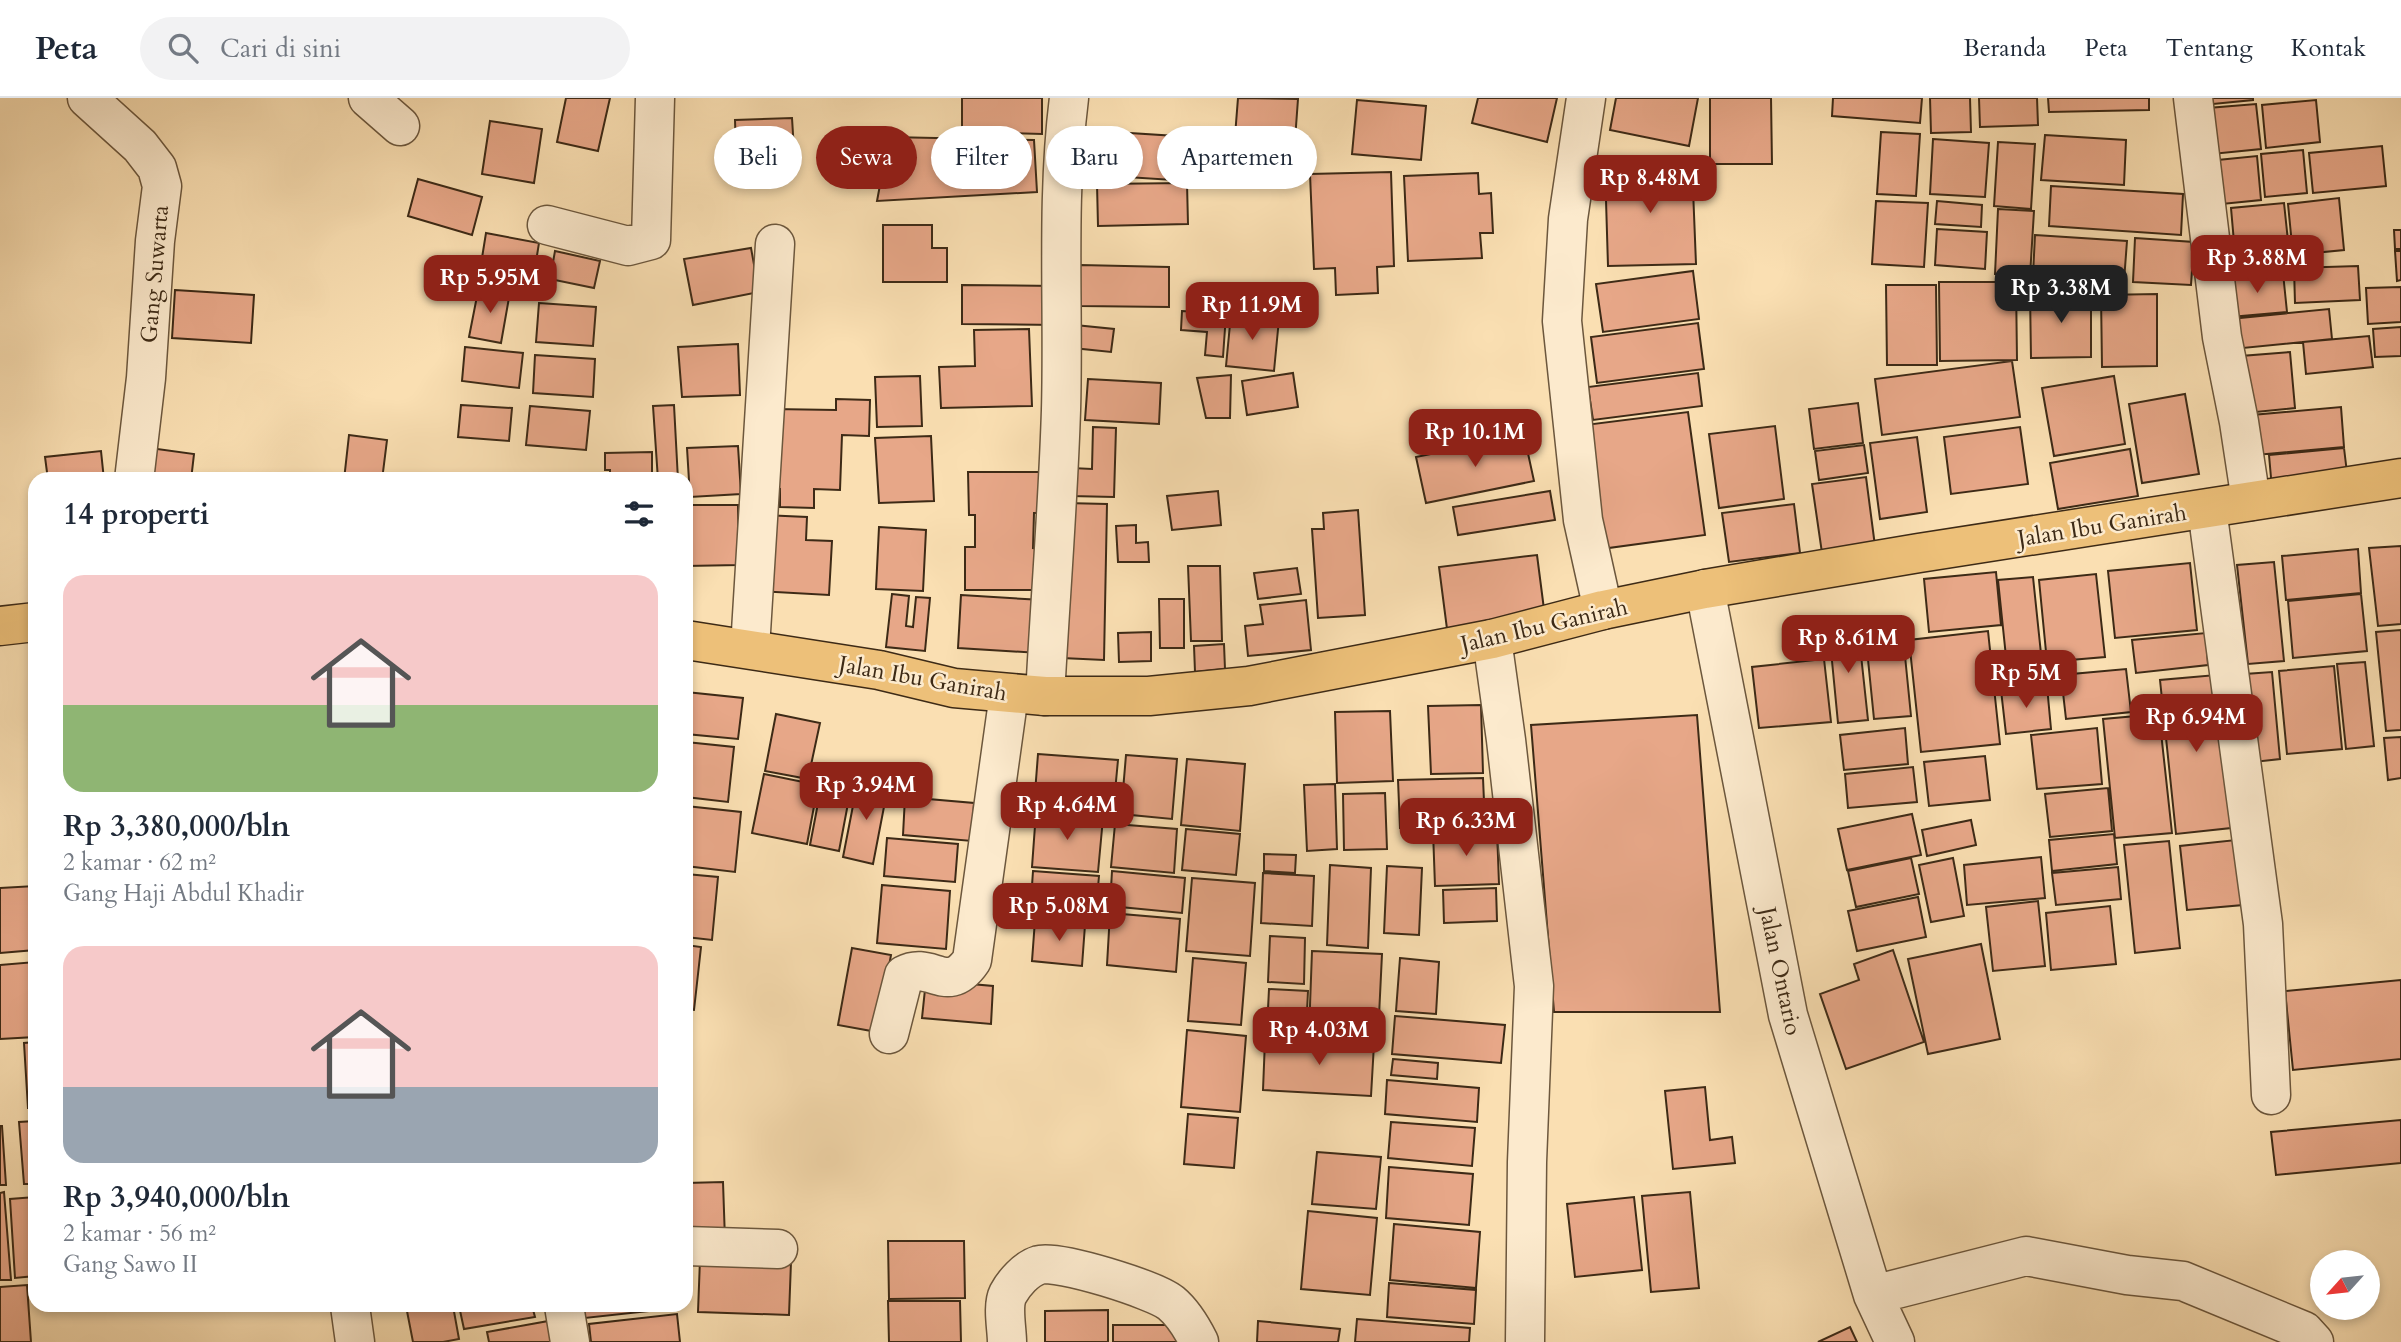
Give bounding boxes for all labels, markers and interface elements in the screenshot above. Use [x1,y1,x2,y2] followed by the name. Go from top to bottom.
[140,17,630,80] search box
[35,26,98,71] text: Peta
[164,29,202,67] icon: search
[220,31,341,66] text: Cari di sini
[1963,32,2046,65] text: Beranda
[2084,32,2128,65] text: Peta
[2166,32,2253,65] text: Tentang
[2291,32,2366,65] text: Kontak
[714,126,802,189] chip: Beli
[816,126,917,189] chip: Sewa
[931,126,1032,189] chip: Filter
[1046,126,1143,189] chip: Baru
[1157,126,1317,189] chip: Apartemen
[1578,156,1722,215] pin: Rp 8.48M
[1600,162,1700,193] text: Rp 8.48M
[133,204,176,344] street label: Gang Suwarta
[2185,236,2329,295] pin: Rp 3.88M
[2207,242,2307,273] text: Rp 3.88M
[418,256,562,315] pin: Rp 5.95M
[440,262,540,293] text: Rp 5.95M
[1989,266,2133,325] pin: Rp 3.38M
[2011,272,2111,303] text: Rp 3.38M
[1180,282,1324,342] pin: Rp 11.9M
[1202,289,1302,320] text: Rp 11.9M
[1403,410,1547,469] pin: Rp 10.1M
[1425,416,1525,447] text: Rp 10.1M
[63,494,209,535] text: 14 properti
[620,495,658,533] icon: filters
[2013,497,2189,555] street label: Jalan Ibu Ganirah
[1455,591,1631,660] street label: Jalan Ibu Ganirah
[1776,616,1920,675] pin: Rp 8.61M
[298,620,424,746] icon: home
[1798,622,1898,653] text: Rp 8.61M
[833,648,1010,709] street label: Jalan Ibu Ganirah
[1977,650,2075,710] pin: Rp 5M
[1991,657,2061,688] text: Rp 5M
[2124,694,2268,754] pin: Rp 6.94M
[2146,701,2246,732] text: Rp 6.94M
[794,762,938,822] pin: Rp 3.94M
[816,769,916,800] text: Rp 3.94M
[995,782,1139,842] pin: Rp 4.64M
[1017,789,1117,820] text: Rp 4.64M
[1394,798,1538,858] pin: Rp 6.33M
[1416,805,1516,836] text: Rp 6.33M
[63,806,290,847] text: Rp 3,380,000/bln
[63,847,216,878] text: 2 kamar · 62 m²
[63,878,304,909] text: Gang Haji Abdul Khadir
[987,884,1131,943] pin: Rp 5.08M
[1009,890,1109,921] text: Rp 5.08M
[1751,901,1809,1038] street label: Jalan Ontario
[298,991,424,1117] icon: home
[1247,1007,1391,1067] pin: Rp 4.03M
[1269,1014,1369,1045] text: Rp 4.03M
[63,1177,290,1218] text: Rp 3,940,000/bln
[63,1218,216,1249] text: 2 kamar · 56 m²
[63,1249,198,1280] text: Gang Sawo II
[2310,1250,2380,1320] north arrow
[2310,1250,2380,1320] map controls

